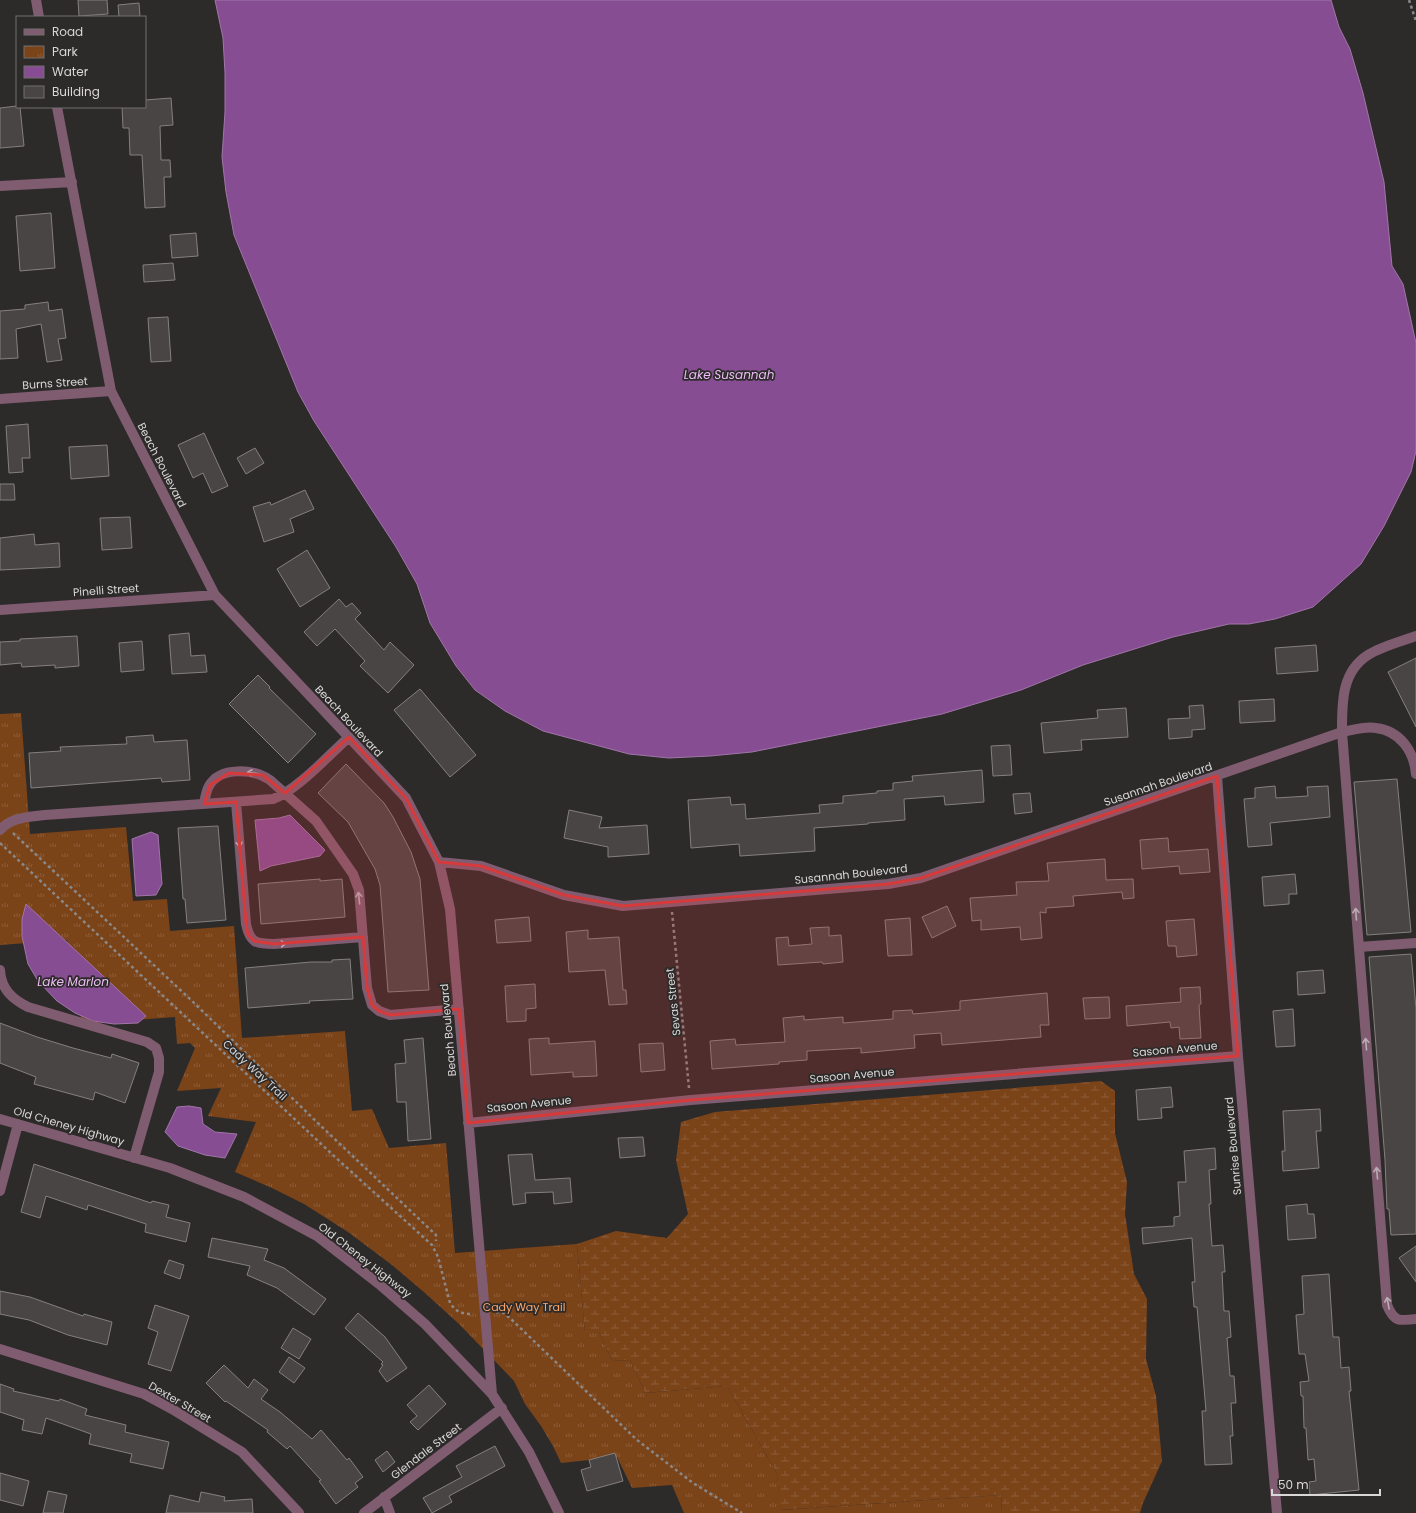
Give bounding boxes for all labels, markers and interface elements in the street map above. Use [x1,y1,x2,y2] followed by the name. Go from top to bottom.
[16,16,146,108] legend
[52,23,83,40] text: Road
[52,43,79,60] text: Park
[52,63,89,80] text: Water
[52,83,100,100] text: Building
[684,366,774,383] water label: Lake Susannah
[22,373,88,393] street label: Burns Street
[134,420,190,510] street label: Beach Boulevard
[72,580,140,600] street label: Pinelli Street
[311,681,387,761] street label: Beach Boulevard
[1102,758,1214,810] street label: Susannah Boulevard
[247,769,260,777] one-way arrow
[235,834,242,847] one-way arrow
[794,860,908,888] street label: Susannah Boulevard
[356,892,363,905] one-way arrow
[1353,908,1360,921] one-way arrow
[273,940,286,947] one-way arrow
[662,967,684,1037] street label: Sevas Street
[37,973,109,990] water label: Lake Marlon
[436,983,460,1077] street label: Beach Boulevard
[219,1036,291,1104] street label: Cady Way Trail
[1132,1037,1218,1061] street label: Sasoon Avenue
[1363,1038,1370,1051] one-way arrow
[809,1063,895,1087] street label: Sasoon Avenue
[486,1092,572,1116] street label: Sasoon Avenue
[1221,1096,1245,1196] street label: Sunrise Boulevard
[12,1103,127,1150] street label: Old Cheney Highway
[1373,1167,1380,1180] one-way arrow
[315,1218,416,1302] street label: Old Cheney Highway
[1383,1296,1391,1309] one-way arrow
[483,1299,565,1315] park label: Cady Way Trail
[146,1378,214,1426] street label: Dexter Street
[387,1419,465,1483] street label: Glendale Street
[1272,1471,1380,1497] scale bar
[1278,1476,1309,1493] text: 50 m

